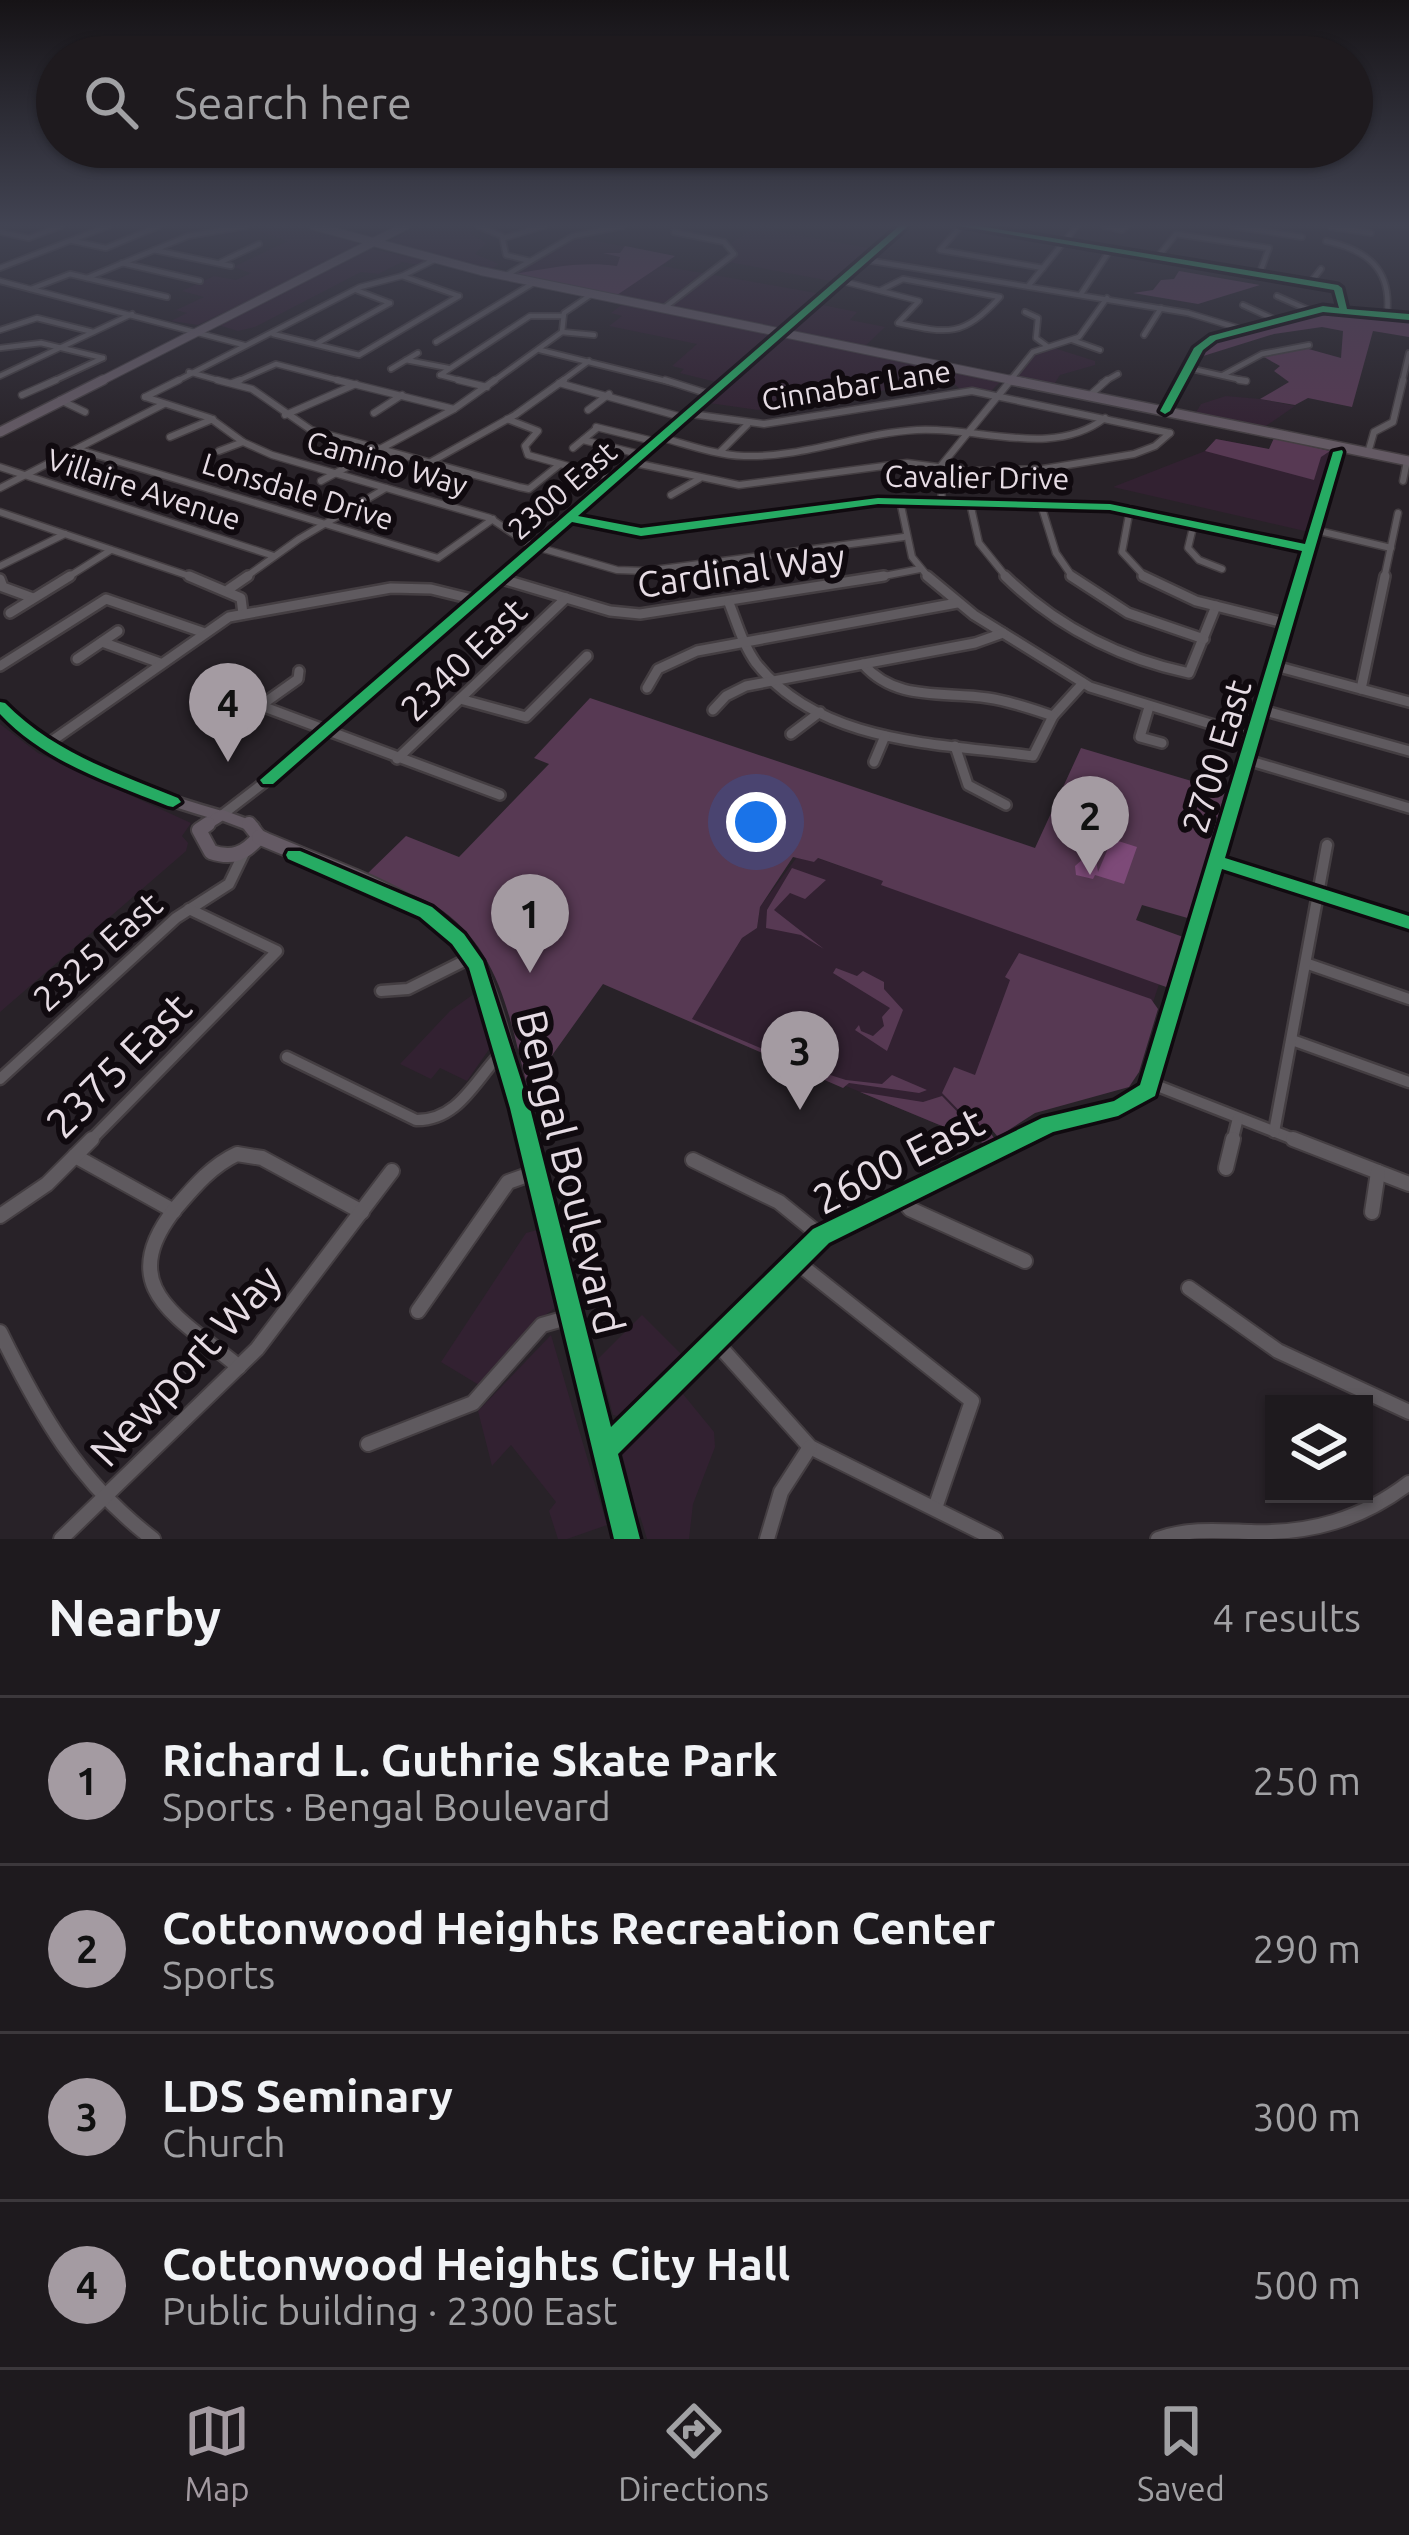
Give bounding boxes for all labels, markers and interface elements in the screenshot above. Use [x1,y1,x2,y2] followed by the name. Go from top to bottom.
[36,36,1373,168] search box
[78,69,144,135] icon: search
[174,77,412,128] text: Search here
[759,353,953,417] street label: Cinnabar Lane
[303,424,471,502] street label: Camino Way
[501,434,623,546] street label: 2300 East
[43,442,245,536] street label: Villaire Avenue
[198,446,398,536] street label: Lonsdale Drive
[884,458,1070,496] street label: Cavalier Drive
[635,535,847,605] street label: Cardinal Way
[392,589,534,729] street label: 2340 East
[189,663,267,762] pin: 4
[1173,675,1259,837] street label: 2700 East
[1051,776,1129,875] pin: 2
[726,792,786,852] your location
[491,874,569,973] pin: 1
[25,883,169,1019] street label: 2325 East
[36,983,200,1147] street label: 2375 East
[508,1005,634,1339] street label: Bengal Boulevard
[761,1011,839,1110] pin: 3
[805,1097,991,1223] street label: 2600 East
[80,1255,290,1475] street label: Newport Way
[1265,1395,1373,1503] map controls
[1265,1395,1373,1503] button: layers
[48,1588,221,1646] text: Nearby
[1212,1596,1361,1639] text: 4 results
[162,1734,778,1785] text: Richard L. Guthrie Skate Park
[76,1759,98,1802] text: 1
[1252,1759,1361,1802] text: 250 m
[162,1785,611,1828] text: Sports · Bengal Boulevard
[162,1902,995,1953] text: Cottonwood Heights Recreation Center
[76,1927,98,1970] text: 2
[1252,1927,1361,1970] text: 290 m
[162,1953,275,1996] text: Sports
[162,2070,453,2121] text: LDS Seminary
[76,2095,98,2138] text: 3
[1252,2095,1361,2138] text: 300 m
[162,2121,286,2164] text: Church
[162,2238,790,2289] text: Cottonwood Heights City Hall
[76,2263,98,2306] text: 4
[1252,2263,1361,2306] text: 500 m
[162,2289,617,2332] text: Public building · 2300 East
[184,2398,250,2507] tab: Map
[618,2398,769,2507] tab: Directions
[1137,2398,1225,2507] tab: Saved

